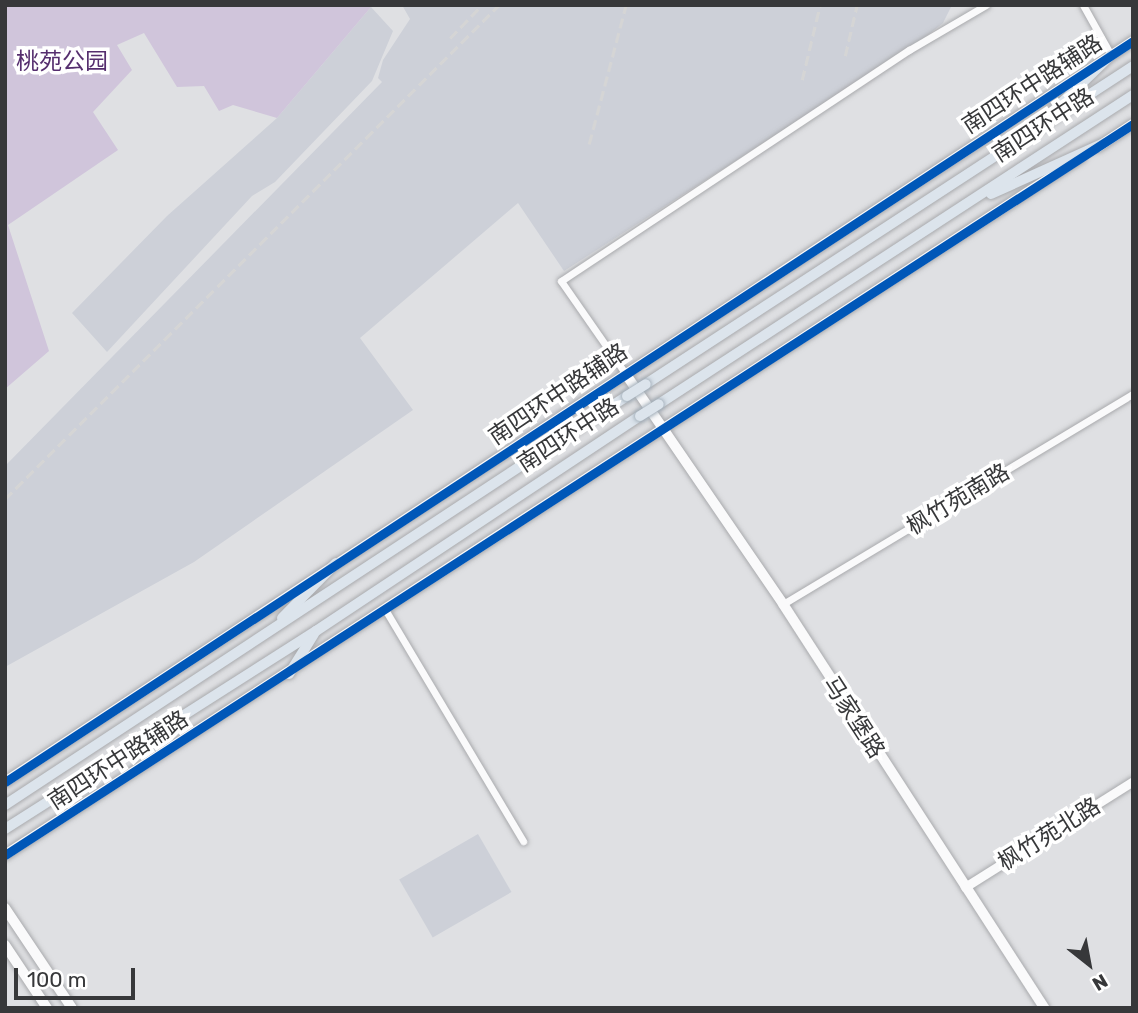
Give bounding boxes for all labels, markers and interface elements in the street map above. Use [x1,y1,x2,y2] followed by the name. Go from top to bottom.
[957,29,1107,139] street label: 南四环中路辅路
[16,47,108,75] park label: 桃苑公园
[987,82,1099,168] street label: 南四环中路
[484,338,632,450] street label: 南四环中路辅路
[512,392,624,478] street label: 南四环中路
[902,458,1014,540] street label: 枫竹苑南路
[817,671,891,763] street label: 马家堡路
[43,705,193,815] street label: 南四环中路辅路
[993,792,1105,876] street label: 枫竹苑北路
[1054,929,1124,999] north arrow
[18,954,138,998] scale bar
[27,967,86,992] text: 100 m
[1088,969,1112,996] text: N

